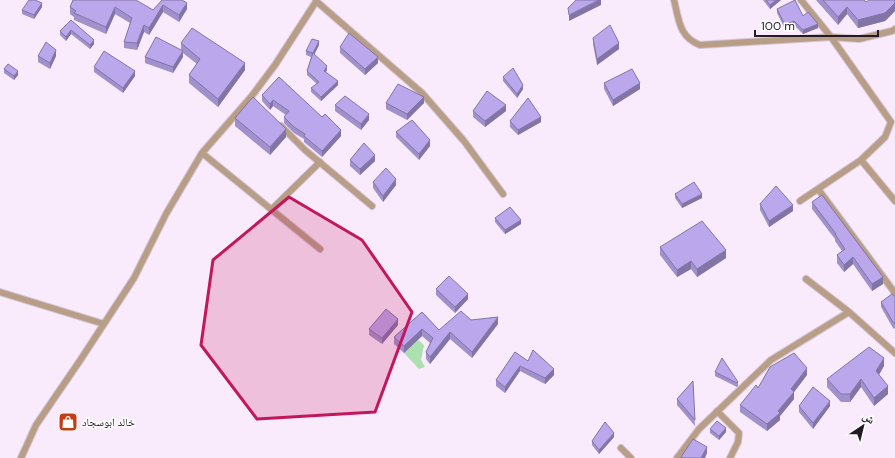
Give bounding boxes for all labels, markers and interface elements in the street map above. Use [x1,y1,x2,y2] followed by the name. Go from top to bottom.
[755,12,878,38] scale bar
[761,18,795,34] text: 100 m
[843,406,883,446] north arrow
[859,409,878,428] text: ش
[57,411,79,433] shop icon: خالد ابوسجاد
[82,415,135,429] place label: خالد ابوسجاد

